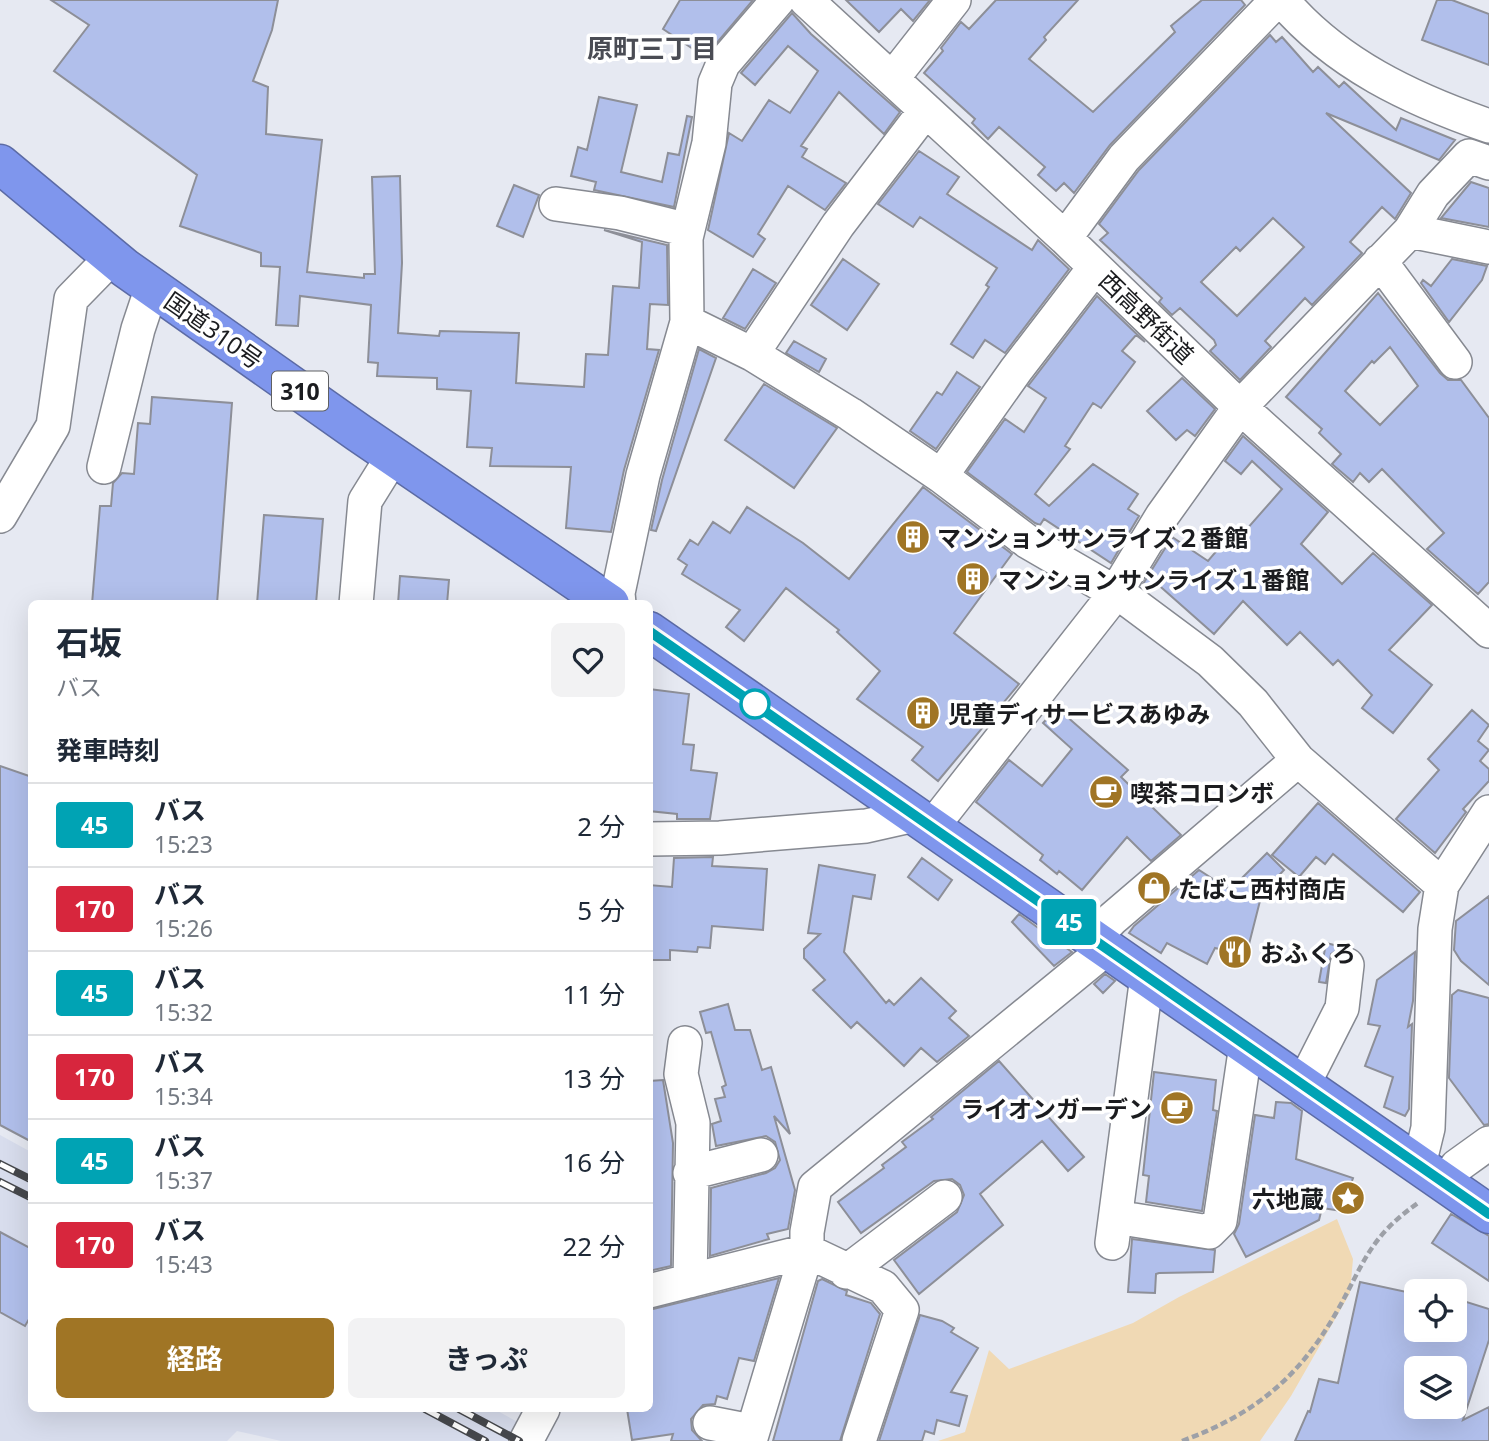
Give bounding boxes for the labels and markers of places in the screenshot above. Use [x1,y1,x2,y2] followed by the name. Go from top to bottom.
[894,518,932,556] building icon: マンションサンライズ２番館
[937,521,1248,554] place label: マンションサンライズ２番館
[954,560,992,598] building icon: マンションサンライズ１番館
[998,563,1309,596] place label: マンションサンライズ１番館
[740,689,770,719] unlabelled marker
[904,694,942,732] building icon: 児童ディサービスあゆみ
[948,697,1210,730] place label: 児童ディサービスあゆみ
[1087,773,1125,811] cafe icon: 喫茶コロンボ
[1130,776,1274,809] place label: 喫茶コロンボ
[1135,869,1173,907] shop icon: たばこ西村商店
[1178,872,1346,905] place label: たばこ西村商店
[1216,933,1254,971] restaurant icon: おふくろ
[1260,936,1356,969] place label: おふくろ
[1158,1089,1196,1127] cafe icon: ライオンガーデン
[960,1092,1152,1125] place label: ライオンガーデン
[1329,1179,1367,1217] place icon: 六地蔵
[1252,1182,1324,1215] place label: 六地蔵

